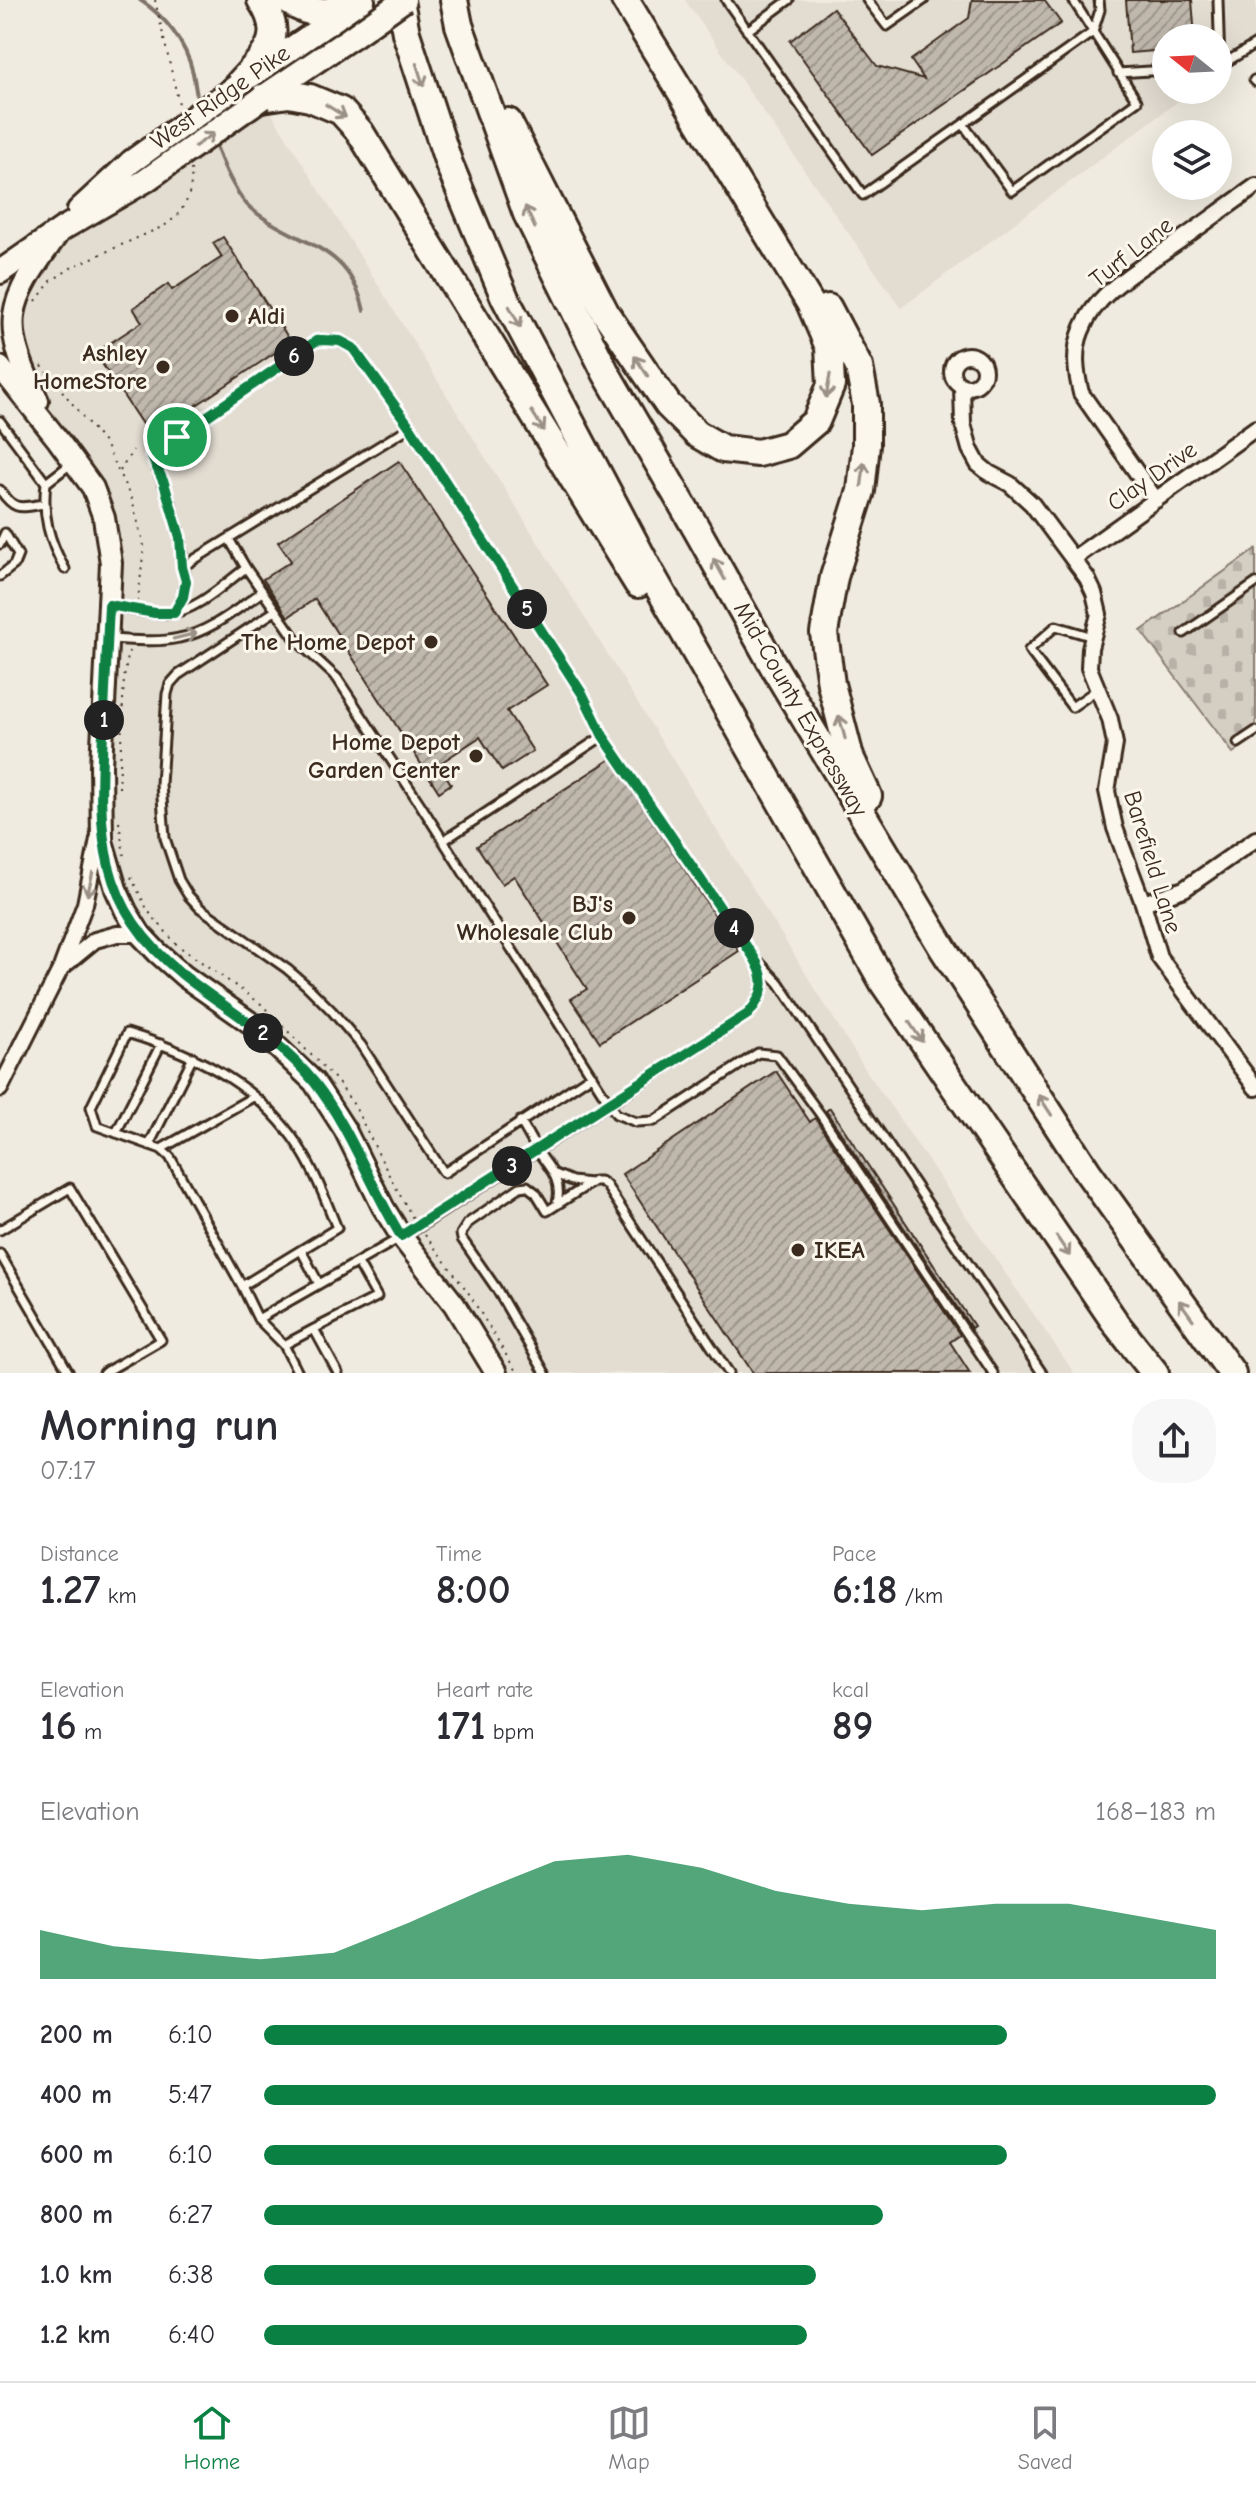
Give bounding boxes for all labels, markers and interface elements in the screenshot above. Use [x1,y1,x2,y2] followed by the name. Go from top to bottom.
[1152,24,1232,104] north arrow
[1152,24,1232,200] map controls
[145,39,295,155] street label: West Ridge Pike
[413,63,428,88] one-way arrow
[325,103,347,119] one-way arrow
[1152,120,1232,200] button: layers
[192,132,214,148] one-way arrow
[521,206,536,230] one-way arrow
[1084,211,1178,293] street label: Turf Lane
[248,302,285,330] place label: Aldi
[508,304,524,328] one-way arrow
[223,307,241,325] marker: Aldi
[274,336,314,376] pin: 6
[33,339,147,395] place label: Ashley HomeStore
[288,343,300,369] text: 6
[633,355,650,377] one-way arrow
[154,358,172,376] marker: Ashley HomeStore
[819,372,834,398] one-way arrow
[143,403,211,471] pin
[530,409,546,432] one-way arrow
[155,415,199,459] icon: arrive
[1102,435,1202,517] street label: Clay Drive
[856,461,871,487] one-way arrow
[711,558,727,581] one-way arrow
[507,589,547,629] pin: 5
[521,596,533,622] text: 5
[728,597,874,822] street label: Mid-County Expressway
[171,627,197,642] one-way arrow
[241,628,416,656] place label: The Home Depot
[422,633,440,651] marker: The Home Depot
[84,700,124,740] pin: 1
[100,707,108,733] text: 1
[834,714,849,740] one-way arrow
[308,728,461,784] place label: Home Depot Garden Center
[467,747,485,765] marker: Home Depot Garden Center
[1118,787,1188,937] street label: Barefield Lane
[81,871,96,897] one-way arrow
[457,890,613,946] place label: BJ's Wholesale Club
[714,908,754,948] pin: 4
[620,909,638,927] marker: BJ's Wholesale Club
[729,915,739,941] text: 4
[243,1013,283,1053] pin: 2
[258,1020,268,1046] text: 2
[908,1020,924,1042] one-way arrow
[1036,1095,1053,1117] one-way arrow
[492,1146,532,1186] pin: 3
[507,1153,517,1179] text: 3
[1055,1235,1071,1257] one-way arrow
[814,1236,865,1264] place label: IKEA
[789,1241,807,1259] marker: IKEA
[1178,1299,1195,1321] one-way arrow
[1132,1399,1216,1483] button: share
[40,1400,279,1451] text: Morning run
[40,1456,95,1486] text: 07:17
[40,1541,119,1567] text: Distance
[436,1541,482,1567] text: Time
[832,1541,876,1567] text: Pace
[40,1567,100,1613] text: 1.27
[436,1567,511,1613] text: 8:00
[832,1567,897,1613] text: 6:18
[100,1583,137,1609] text: km
[897,1583,943,1609] text: /km
[40,1677,124,1703] text: Elevation
[436,1677,533,1703] text: Heart rate
[832,1677,869,1703] text: kcal
[40,1703,77,1749] text: 16
[436,1703,485,1749] text: 171
[832,1703,873,1749] text: 89
[77,1719,102,1745] text: m
[485,1719,534,1745] text: bpm
[40,1797,140,1827] text: Elevation
[1096,1797,1216,1827] text: 168–183 m
[40,2020,113,2050] text: 200 m
[168,2020,213,2050] text: 6:10
[40,2080,112,2110] text: 400 m
[168,2080,212,2110] text: 5:47
[40,2140,113,2170] text: 600 m
[168,2140,213,2170] text: 6:10
[40,2200,113,2230] text: 800 m
[168,2200,213,2230] text: 6:27
[40,2260,112,2290] text: 1.0 km
[168,2260,213,2290] text: 6:38
[40,2320,111,2350] text: 1.2 km
[168,2320,215,2350] text: 6:40
[183,2401,240,2475] tab: Home
[607,2401,651,2475] tab: Map
[1018,2401,1073,2475] tab: Saved

